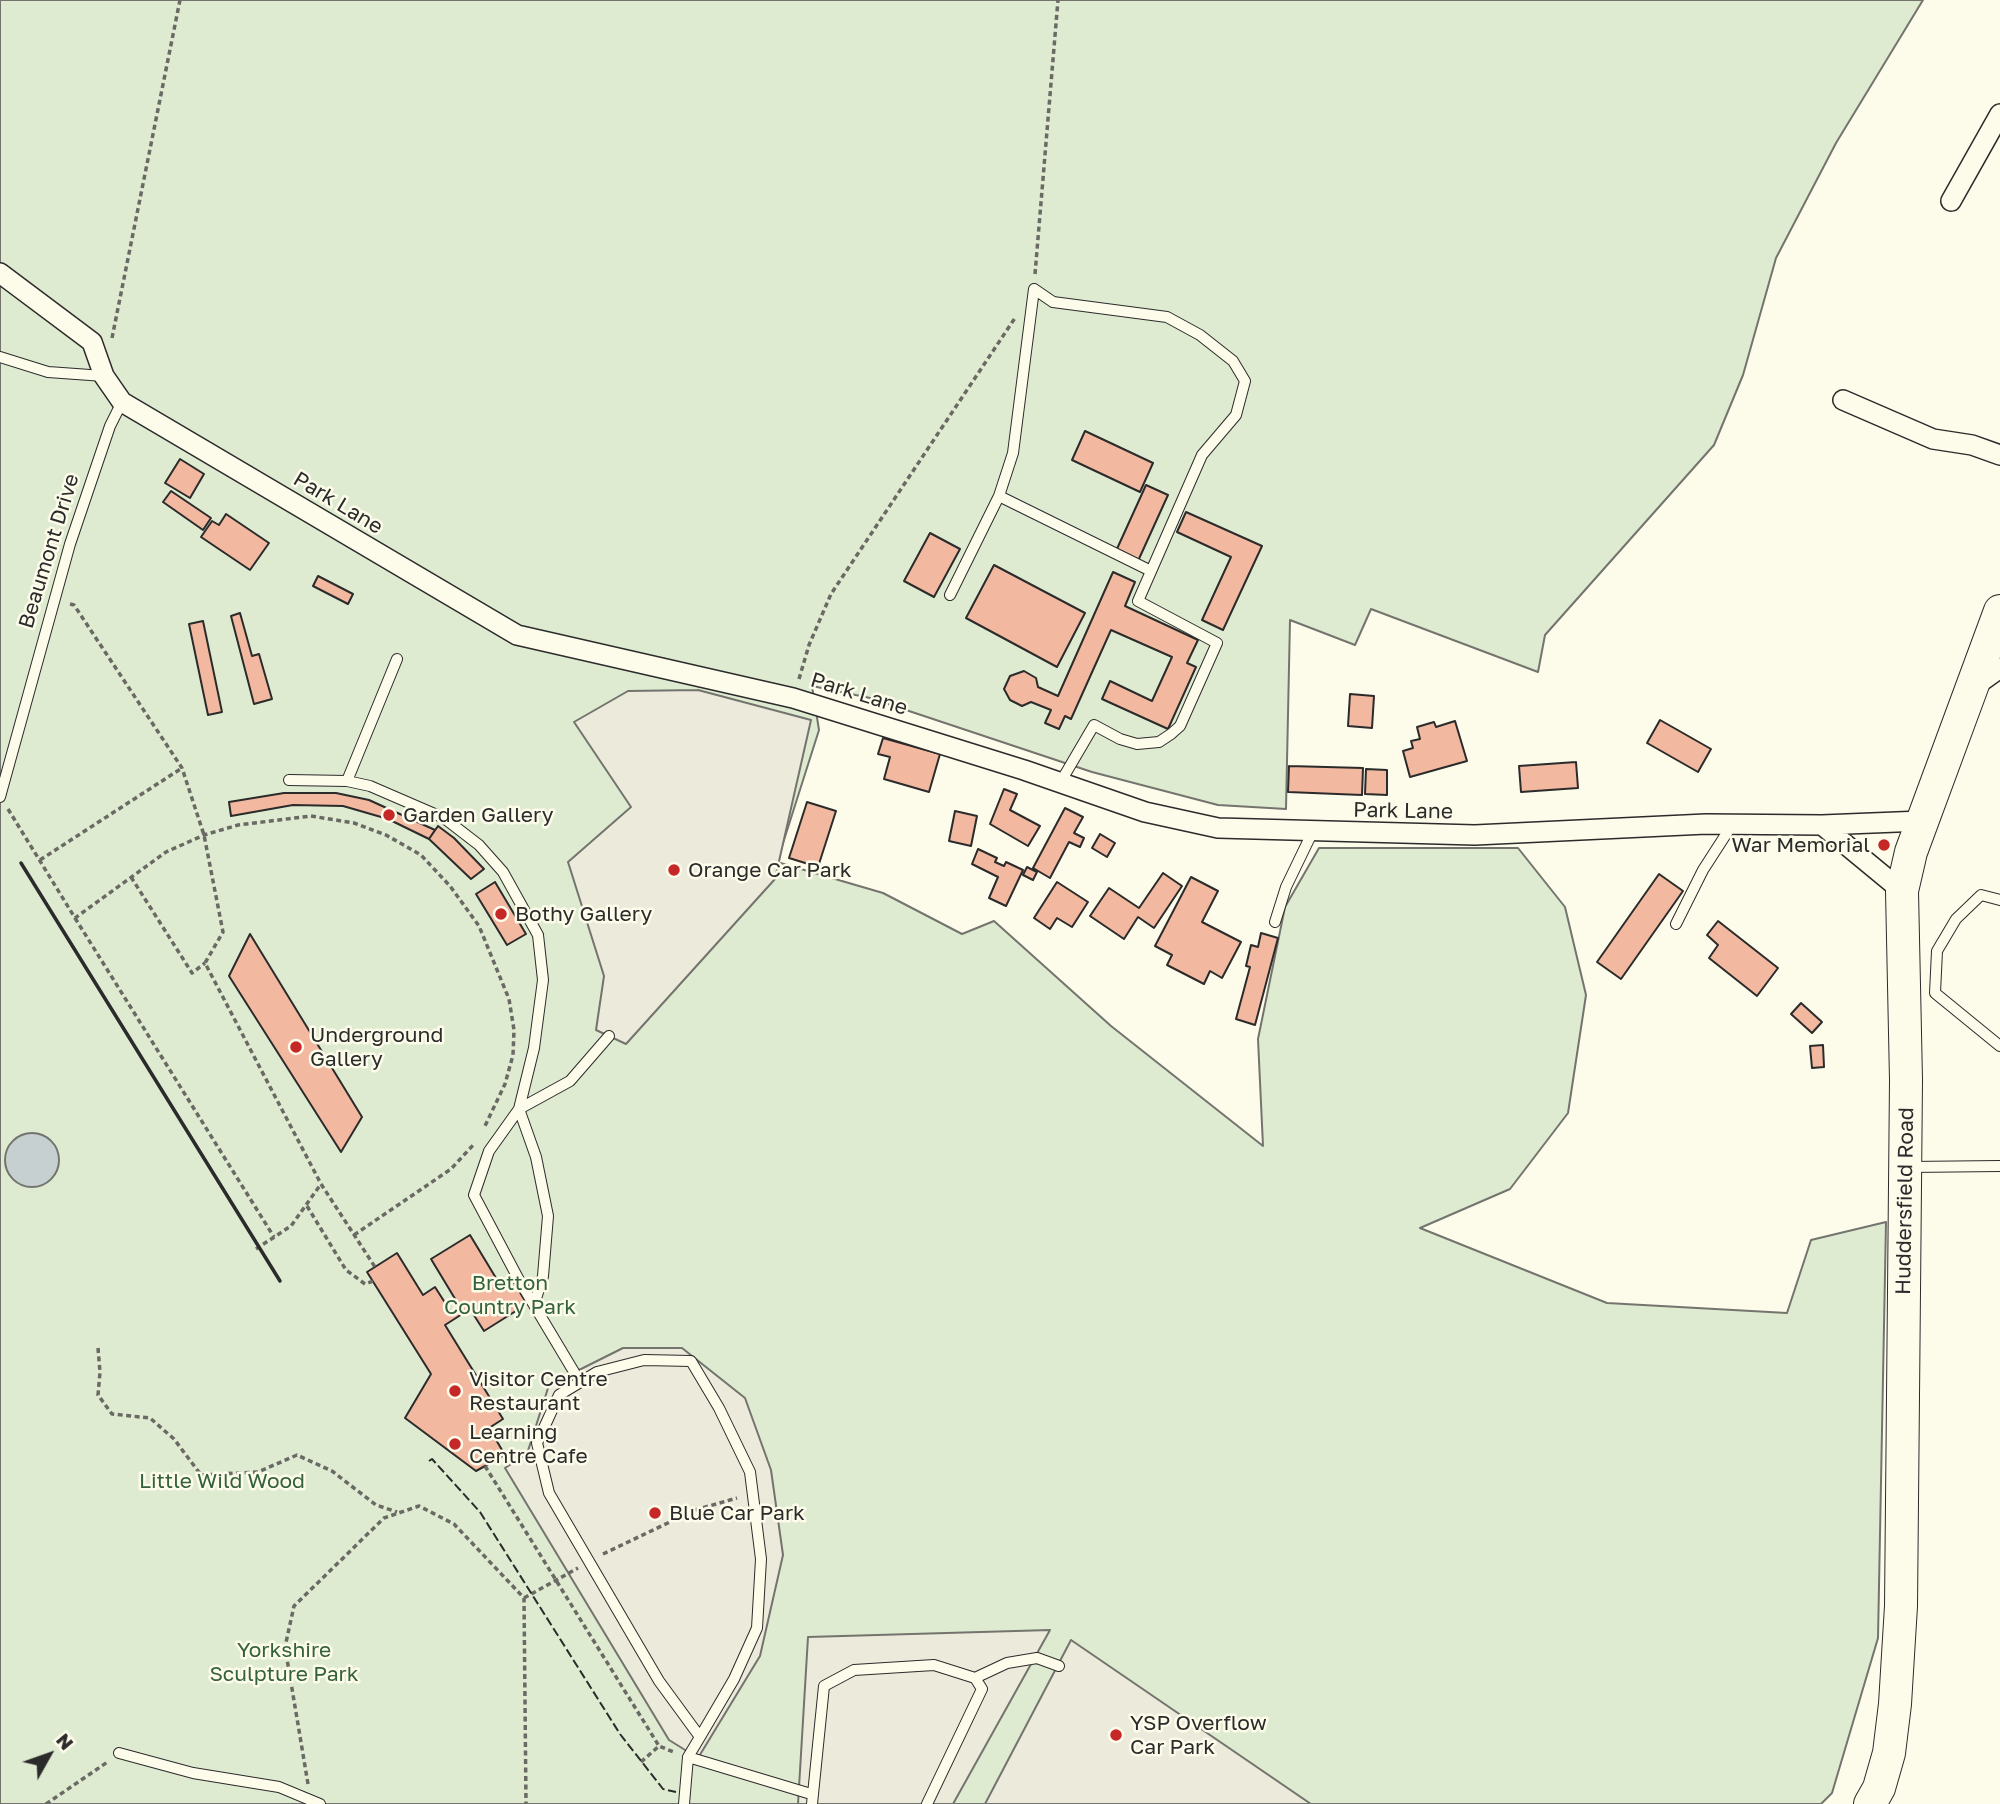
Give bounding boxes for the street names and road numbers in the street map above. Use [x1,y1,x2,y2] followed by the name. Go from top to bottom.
[289,466,387,540] street label: Park Lane
[14,471,84,631] street label: Beaumont Drive
[808,667,910,721] street label: Park Lane
[1353,798,1453,824] street label: Park Lane
[1891,1107,1919,1295] street label: Huddersfield Road

